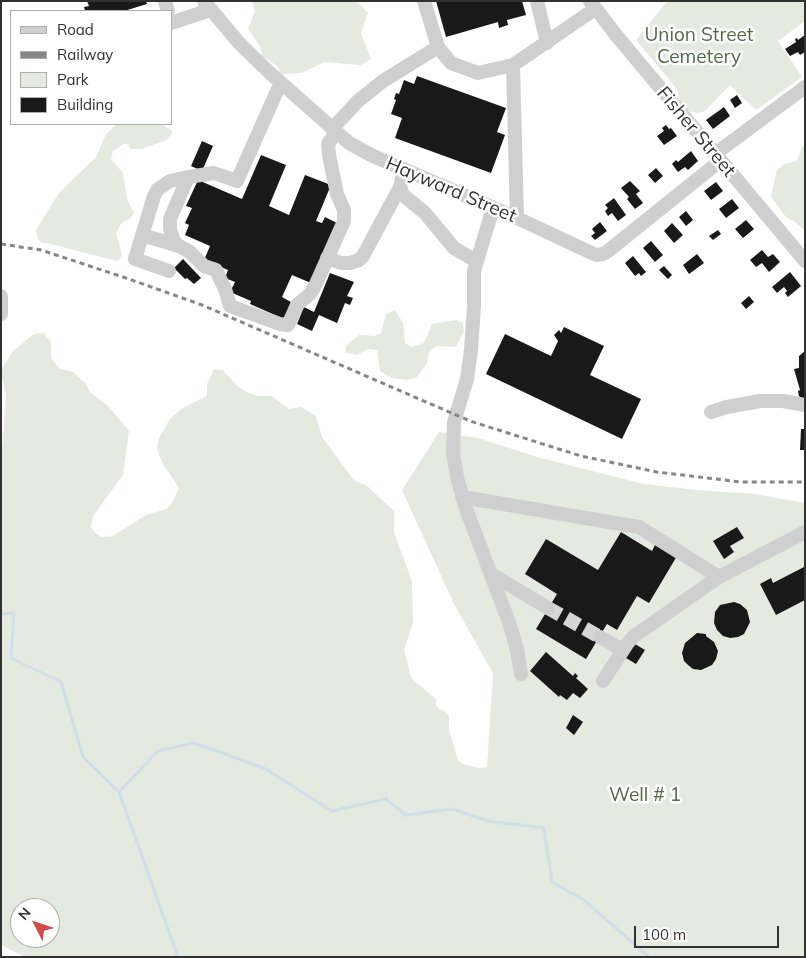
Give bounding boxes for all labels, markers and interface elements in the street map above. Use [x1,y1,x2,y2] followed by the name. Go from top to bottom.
[10,10,172,125] legend
[57,20,94,39] text: Road
[644,24,754,68] park label: Union Street Cemetery
[57,45,113,64] text: Railway
[57,70,89,89] text: Park
[652,82,740,182] street label: Fisher Street
[57,95,113,114] text: Building
[382,152,520,228] street label: Hayward Street
[609,784,681,806] park label: Well # 1
[10,898,60,948] north arrow
[14,904,35,924] text: N
[636,916,781,948] scale bar
[642,925,686,944] text: 100 m

